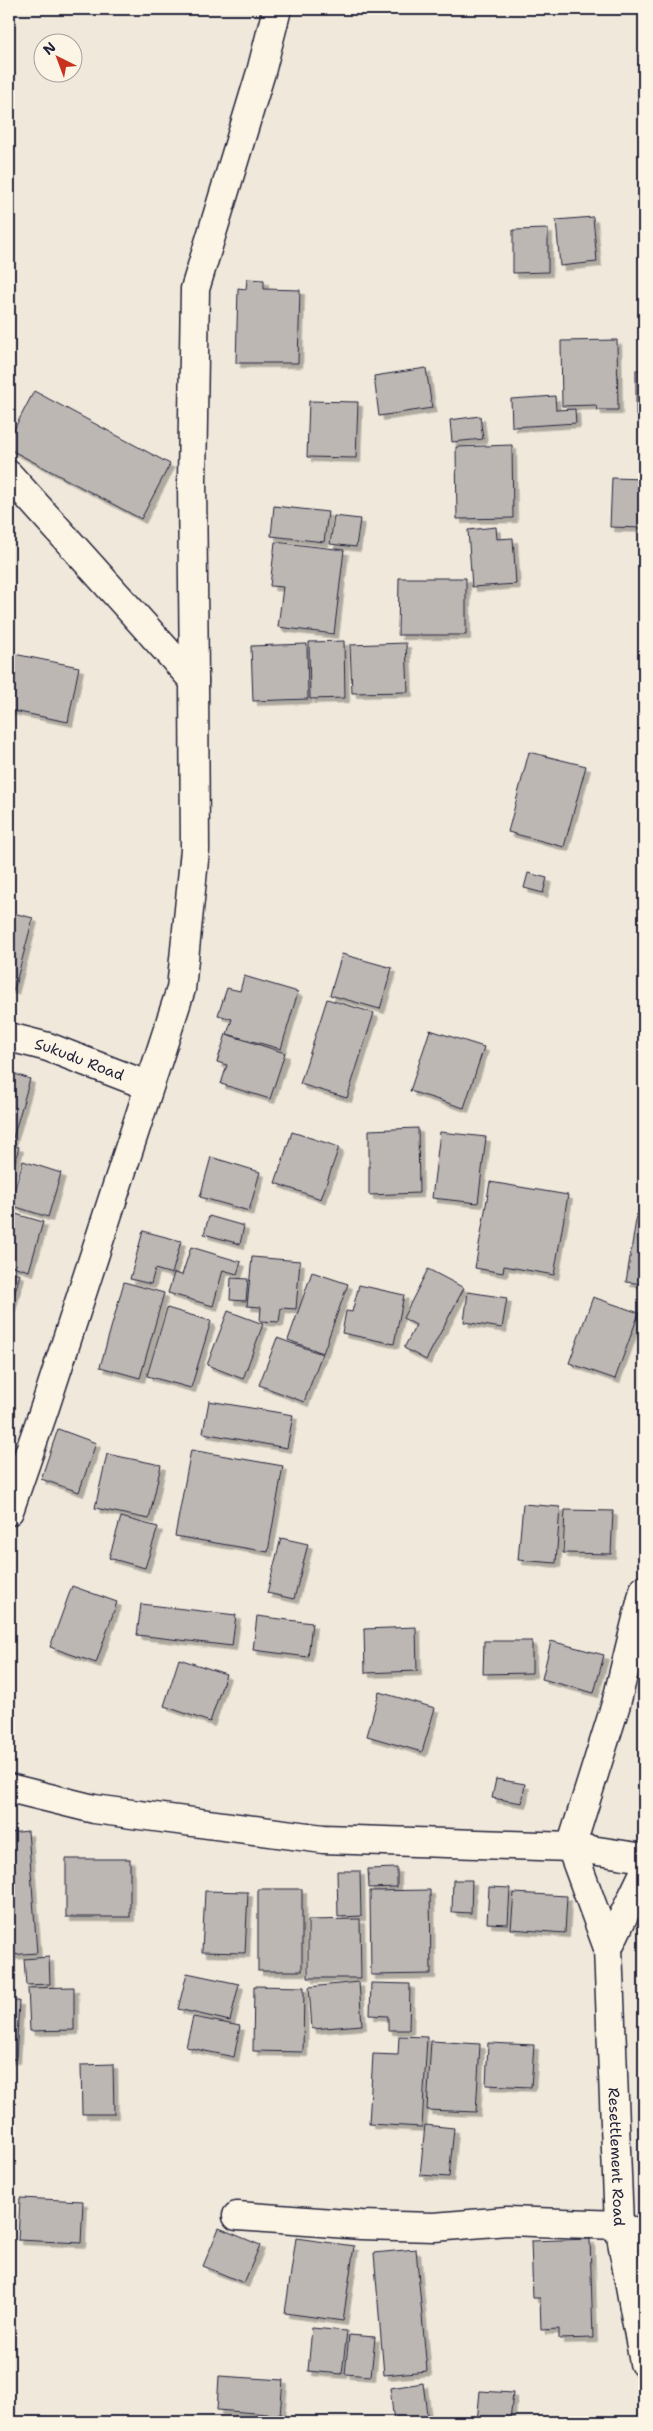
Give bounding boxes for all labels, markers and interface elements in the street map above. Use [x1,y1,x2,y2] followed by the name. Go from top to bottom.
[32,32,82,82] north arrow
[39,38,59,59] text: N
[33,1034,127,1086] street label: Sukudu Road
[604,2087,629,2227] street label: Resettlement Road

